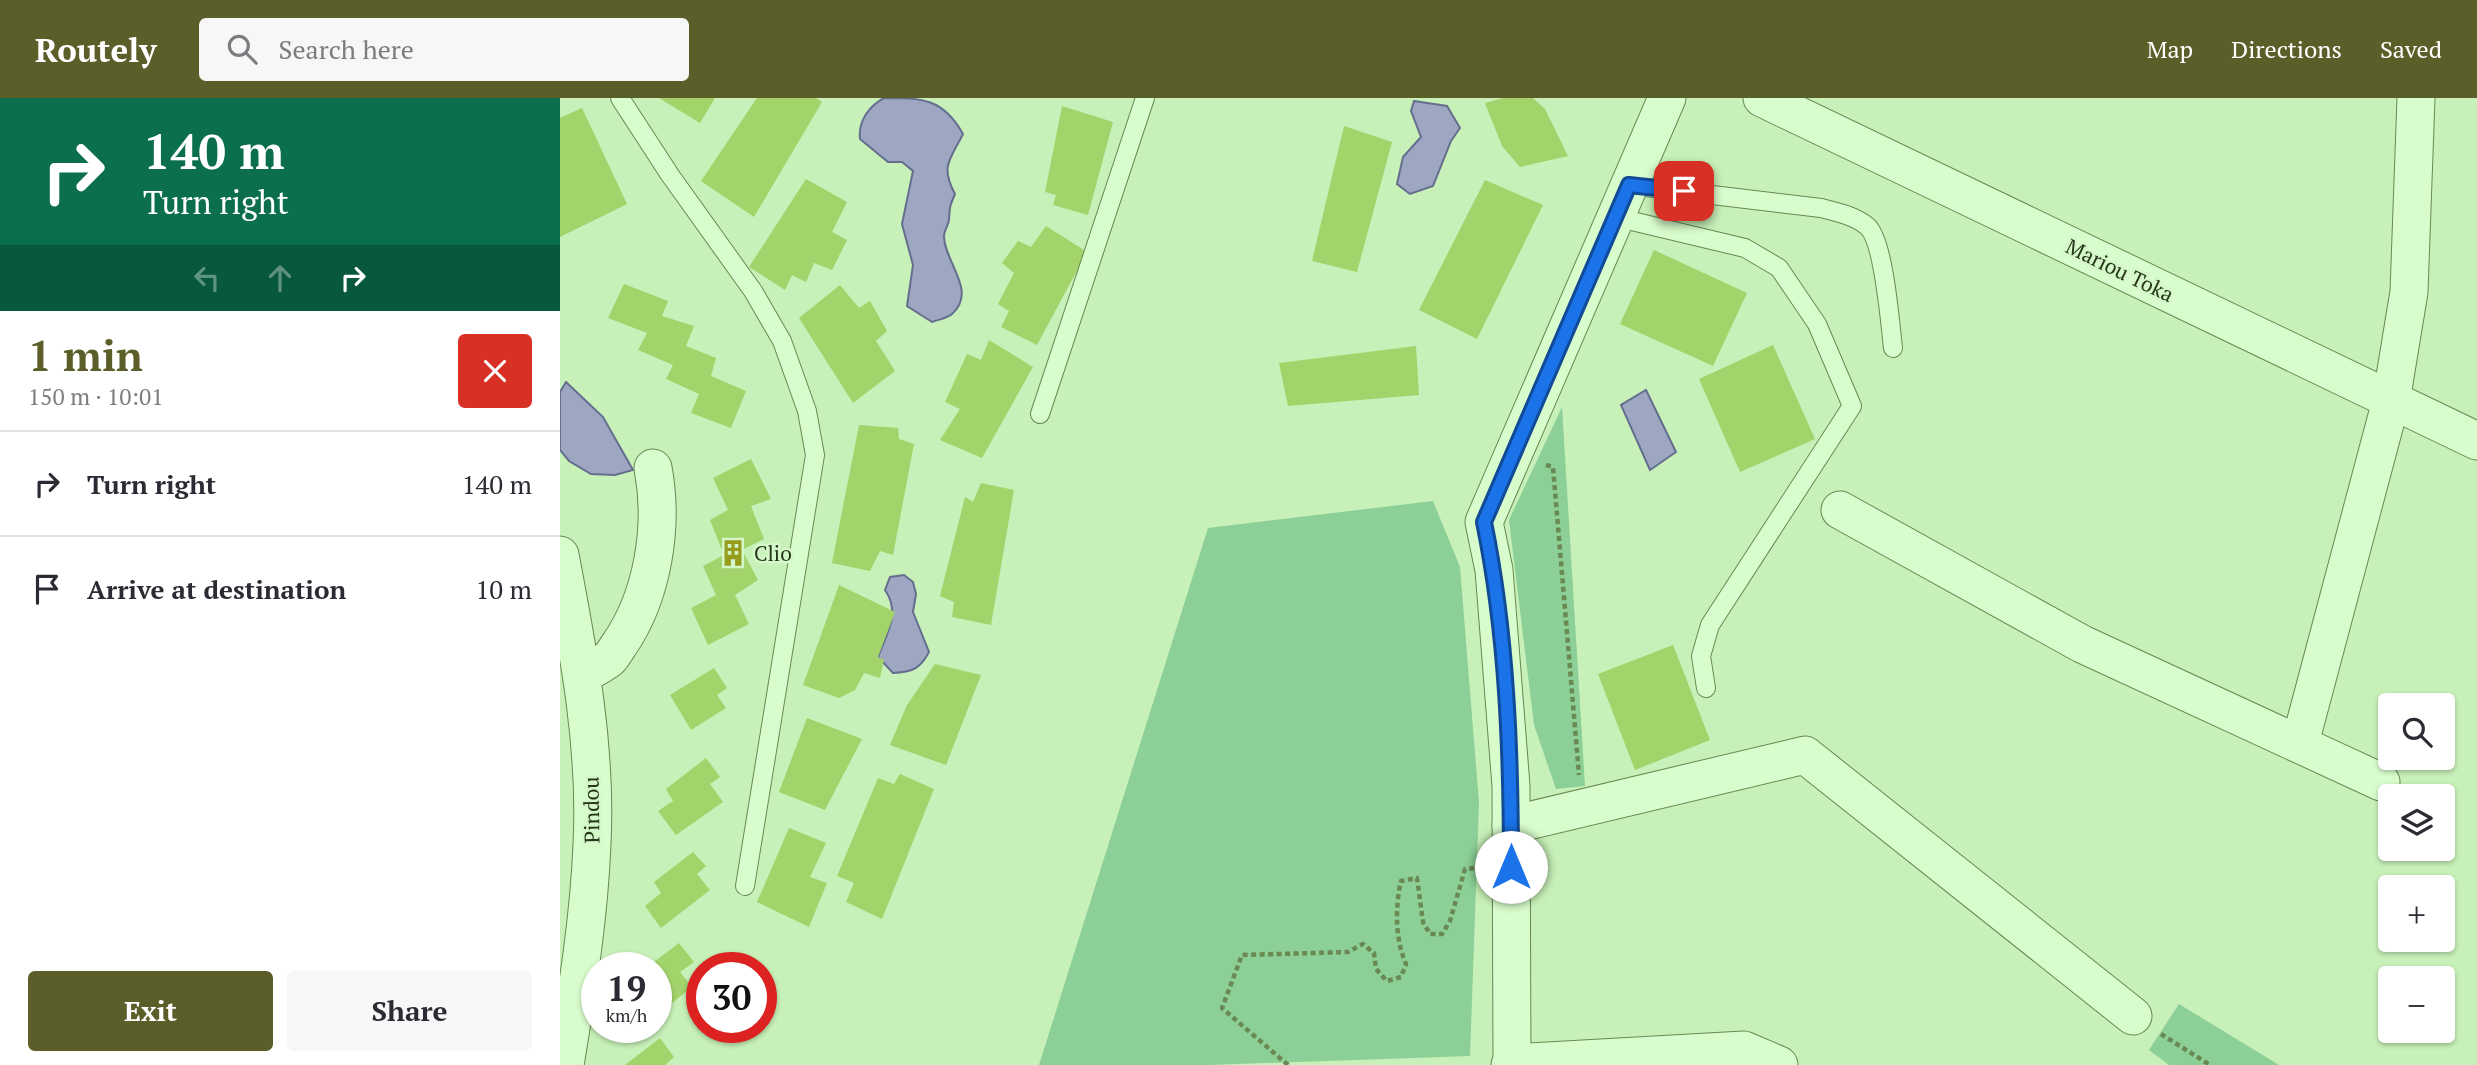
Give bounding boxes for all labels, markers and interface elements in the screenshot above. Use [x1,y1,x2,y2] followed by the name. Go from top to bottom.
[199,18,689,81] search box
[35,28,157,71] text: Routely
[223,30,261,68] icon: search
[279,32,414,66] text: Search here
[2147,33,2193,65] text: Map
[2231,33,2342,65] text: Directions
[2380,33,2442,65] text: Saved
[143,118,285,183] text: 140 m
[28,126,119,217] icon: right
[1654,161,1714,221] pin
[1665,172,1703,210] icon: arrive
[143,181,289,223] text: Turn right
[2061,232,2179,308] street label: Mariou Toka
[188,259,226,297] icon: left
[261,259,299,297] icon: ahead
[334,259,372,297] icon: right
[28,327,143,383] text: 1 min
[458,334,532,408] button: close
[28,381,163,412] text: 150 m · 10:01
[28,465,66,503] icon: right
[87,467,216,501] text: Turn right
[462,467,532,501] text: 140 m
[718,538,748,568] building icon: Clio
[754,539,792,567] place label: Clio
[28,570,66,608] icon: arrive
[87,572,346,606] text: Arrive at destination
[476,572,532,606] text: 10 m
[2378,693,2455,1043] map controls
[2378,693,2455,770] button: search
[576,776,606,844] street label: Pindou
[2378,784,2455,861] button: layers
[1474,830,1548,904] position arrow
[2378,875,2455,952] button: +
[686,952,777,1043] speed limit sign: 30
[607,965,646,1011] text: 19
[2378,966,2455,1043] button: −
[28,971,273,1051] button: Exit
[287,971,532,1051] button: Share
[606,1003,647,1027] text: km/h

